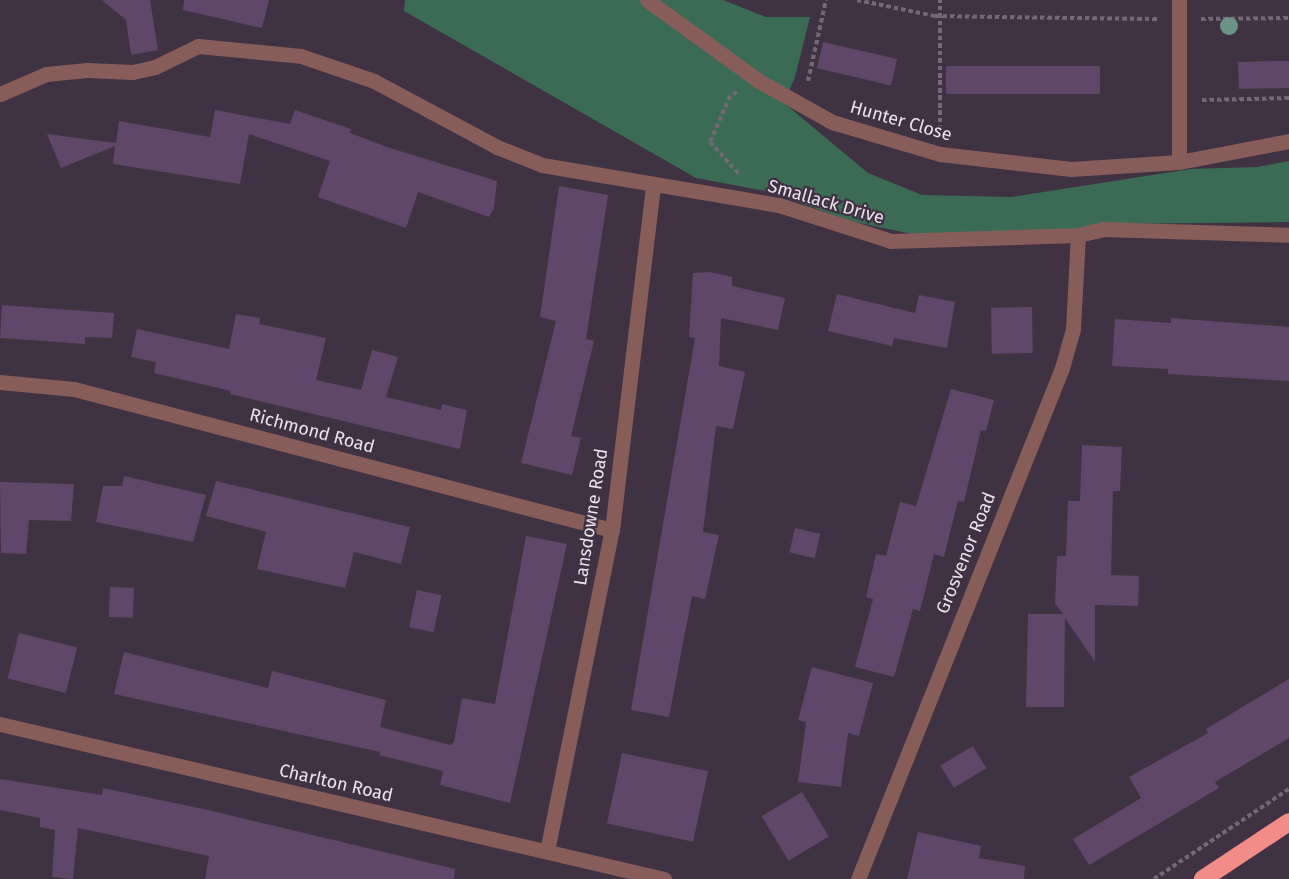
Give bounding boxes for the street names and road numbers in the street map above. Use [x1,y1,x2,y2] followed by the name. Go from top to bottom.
[848,96,954,146] street label: Hunter Close
[765,175,887,229] street label: Smallack Drive
[247,404,377,458] street label: Richmond Road
[570,447,612,587] street label: Lansdowne Road
[932,489,1000,617] street label: Grosvenor Road
[277,759,395,807] street label: Charlton Road

